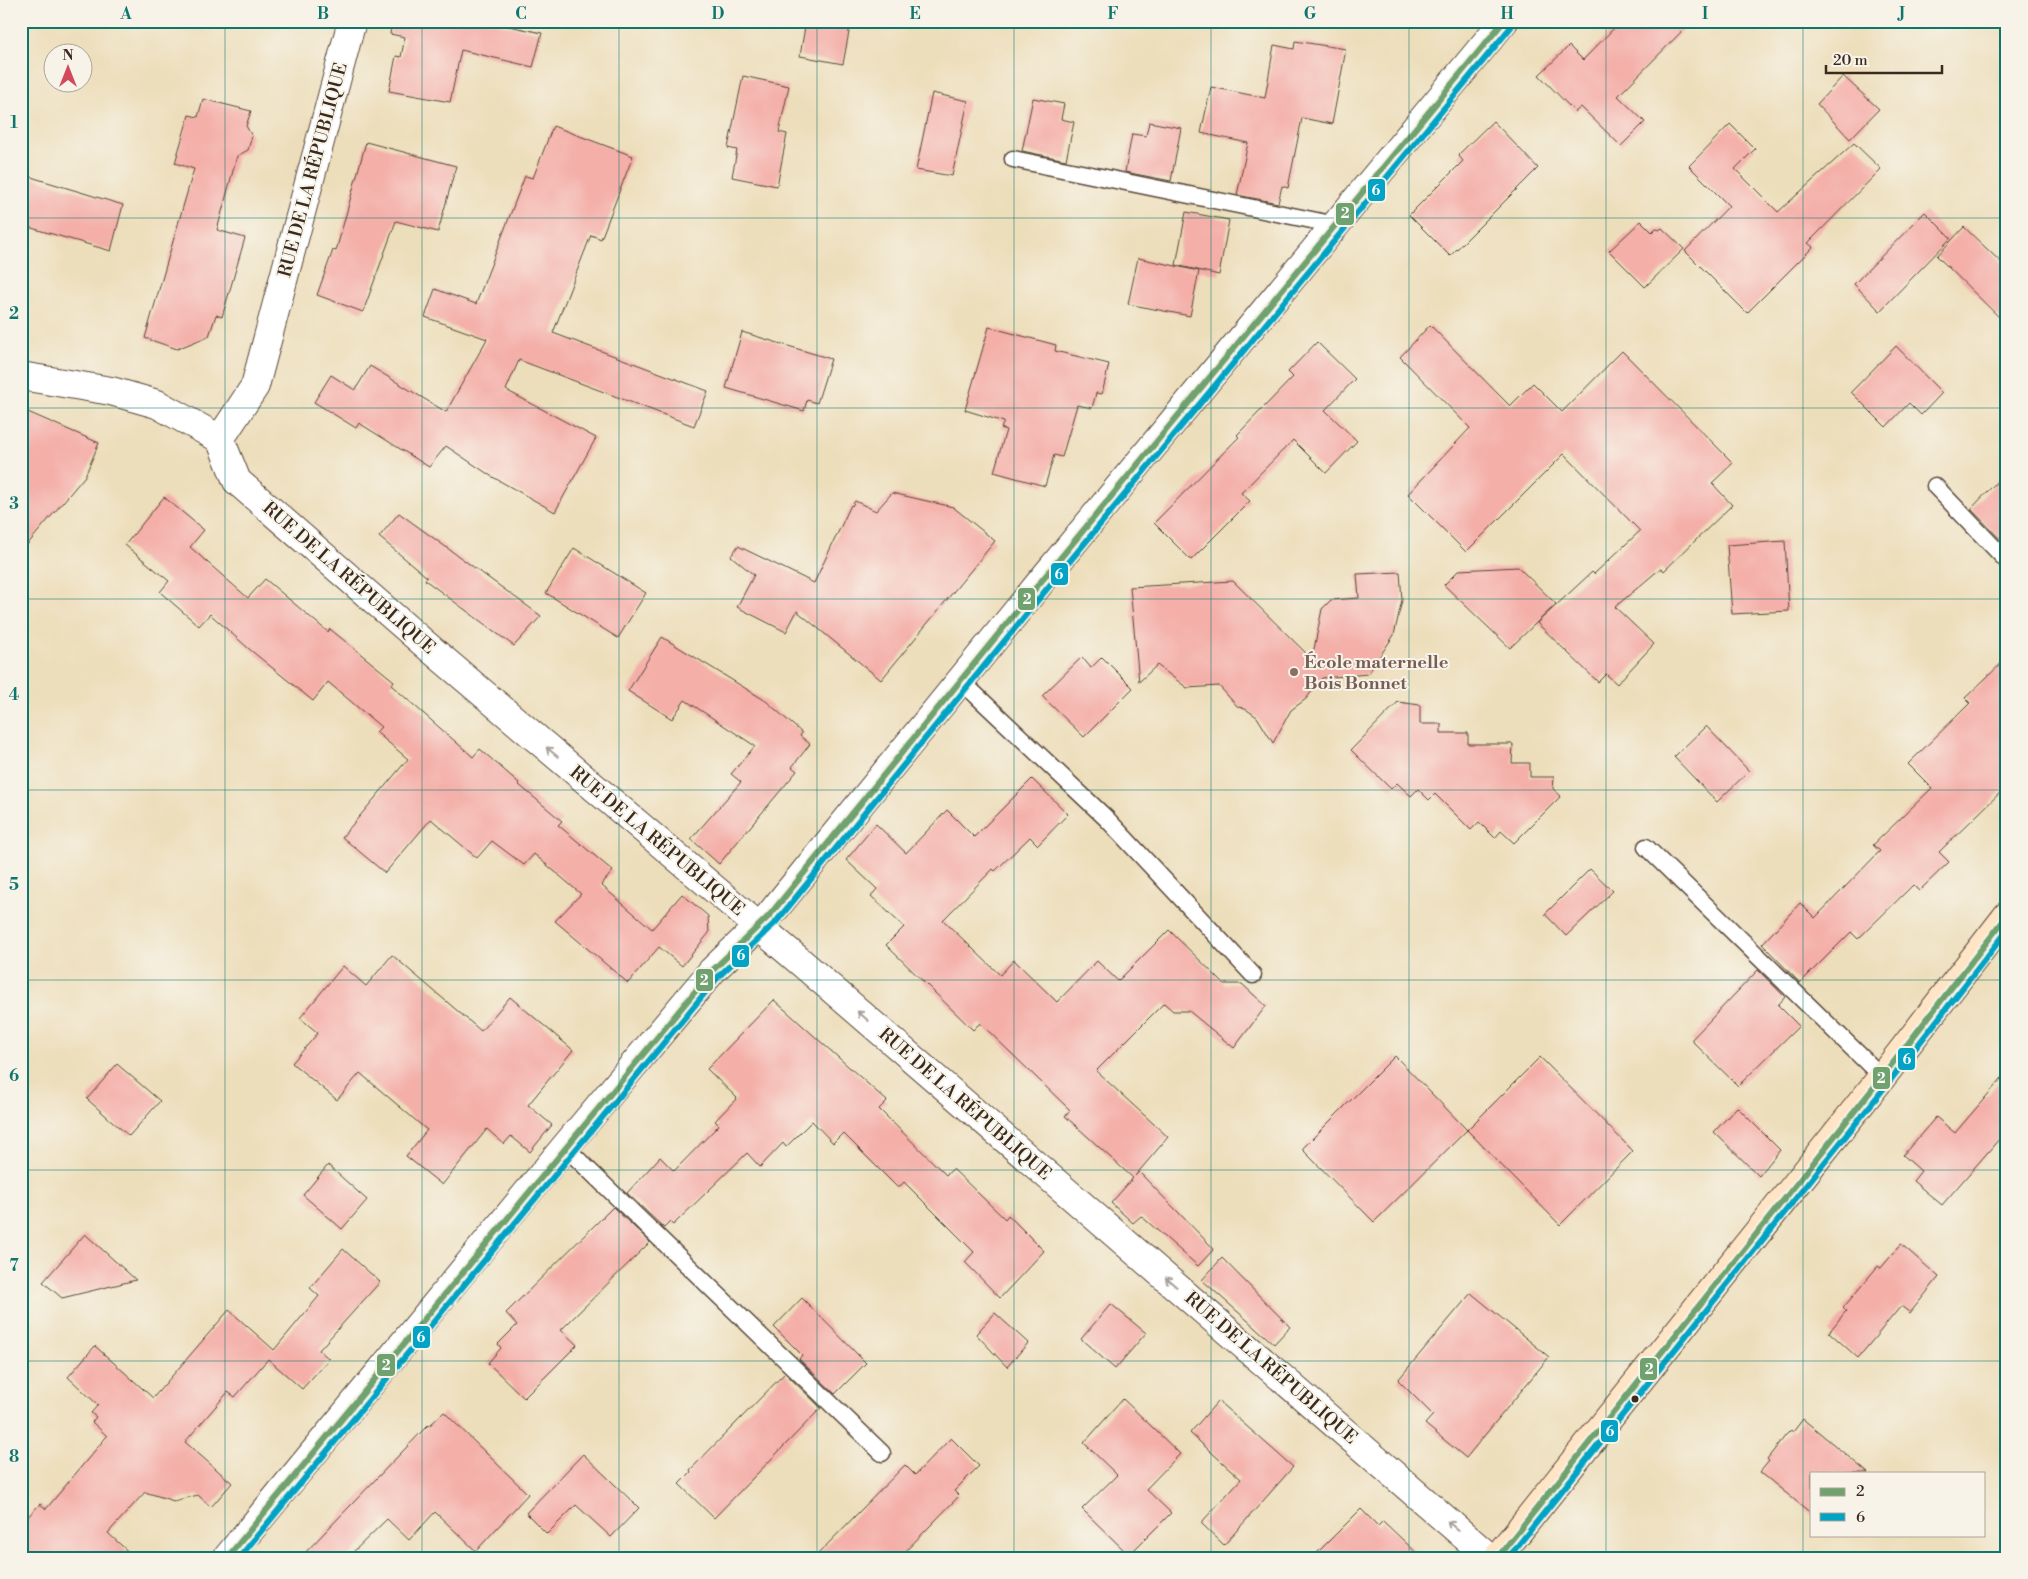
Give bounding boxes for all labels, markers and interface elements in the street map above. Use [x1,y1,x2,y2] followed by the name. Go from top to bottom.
[119,4,132,24] text: A
[317,4,329,24] text: B
[515,4,527,24] text: C
[712,4,725,24] text: D
[909,4,921,24] text: E
[1107,4,1119,24] text: F
[1304,4,1317,24] text: G
[1500,4,1514,24] text: H
[1702,4,1708,24] text: I
[1897,4,1905,24] text: J
[42,42,92,92] north arrow
[1826,42,1942,74] scale bar
[62,47,74,65] text: N
[1833,51,1868,70] text: 20 m
[273,60,353,280] street label: RUE DE LA RÉPUBLIQUE
[10,113,18,133] text: 1
[1367,178,1386,202] line badge: 6
[1372,182,1381,200] text: 6
[1335,202,1355,226] line badge: 2
[1341,205,1350,223] text: 2
[9,304,19,324] text: 2
[9,494,19,514] text: 3
[258,497,440,659] street label: RUE DE LA RÉPUBLIQUE
[1050,562,1069,586] line badge: 6
[1055,566,1064,584] text: 6
[1017,587,1036,611] line badge: 2
[1023,591,1032,609] text: 2
[1304,651,1449,695] place label: École maternelle Bois Bonnet
[1288,666,1300,678] marker: École maternelle Bois Bonnet
[9,685,20,705] text: 4
[546,747,559,758] one-way arrow
[565,761,749,921] street label: RUE DE LA RÉPUBLIQUE
[9,875,19,895] text: 5
[731,944,750,968] line badge: 6
[737,947,746,965] text: 6
[695,968,714,992] line badge: 2
[700,972,709,990] text: 2
[856,1010,869,1021] one-way arrow
[874,1023,1056,1185] street label: RUE DE LA RÉPUBLIQUE
[1897,1047,1916,1071] line badge: 6
[1903,1051,1912,1069] text: 6
[9,1066,19,1086] text: 6
[1872,1066,1891,1090] line badge: 2
[1877,1070,1886,1088] text: 2
[9,1256,19,1276] text: 7
[1165,1276,1178,1288] one-way arrow
[1180,1287,1362,1449] street label: RUE DE LA RÉPUBLIQUE
[412,1325,431,1349] line badge: 6
[417,1329,426,1347] text: 6
[376,1353,396,1377] line badge: 2
[382,1357,391,1375] text: 2
[1639,1357,1658,1381] line badge: 2
[1645,1361,1654,1379] text: 2
[1630,1394,1640,1404] unlabelled marker
[1600,1419,1619,1443] line badge: 6
[1606,1423,1615,1441] text: 6
[9,1447,19,1467] text: 8
[1810,1472,1986,1536] legend
[1856,1482,1865,1501] text: 2
[1856,1508,1865,1527] text: 6
[1447,1520,1460,1531] one-way arrow

